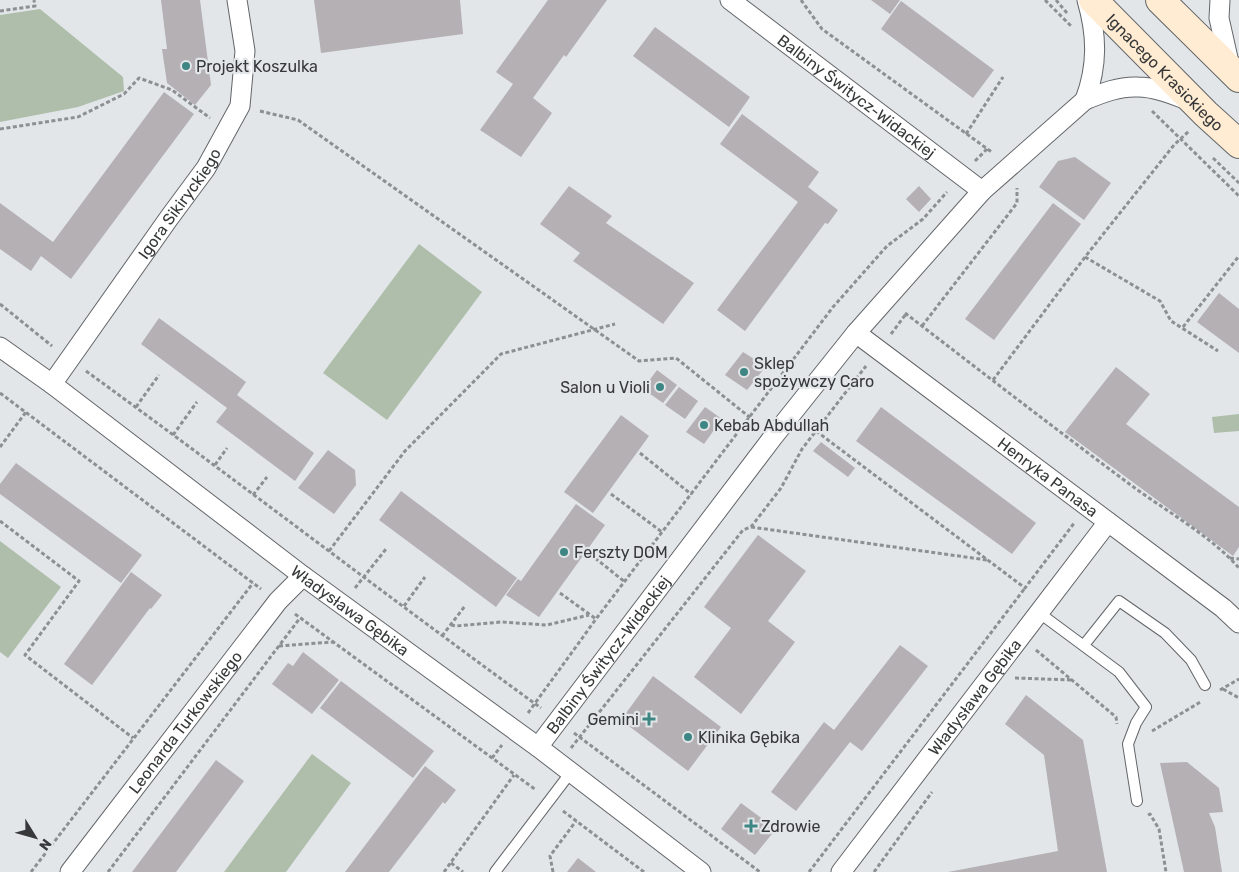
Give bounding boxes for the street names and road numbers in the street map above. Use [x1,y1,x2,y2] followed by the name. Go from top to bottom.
[1102,10,1228,135] street label: Ignacego Krasickiego
[774,30,939,162] street label: Balbiny Świtycz-Widackiej
[134,145,225,262] street label: Igora Sikiryckiego
[994,433,1102,521] street label: Henryka Panasa
[287,561,413,659] street label: Władysława Gębika
[542,572,674,737] street label: Balbiny Świtycz-Widackiej
[924,635,1025,759] street label: Władysława Gębika
[124,647,246,797] street label: Leonarda Turkowskiego

